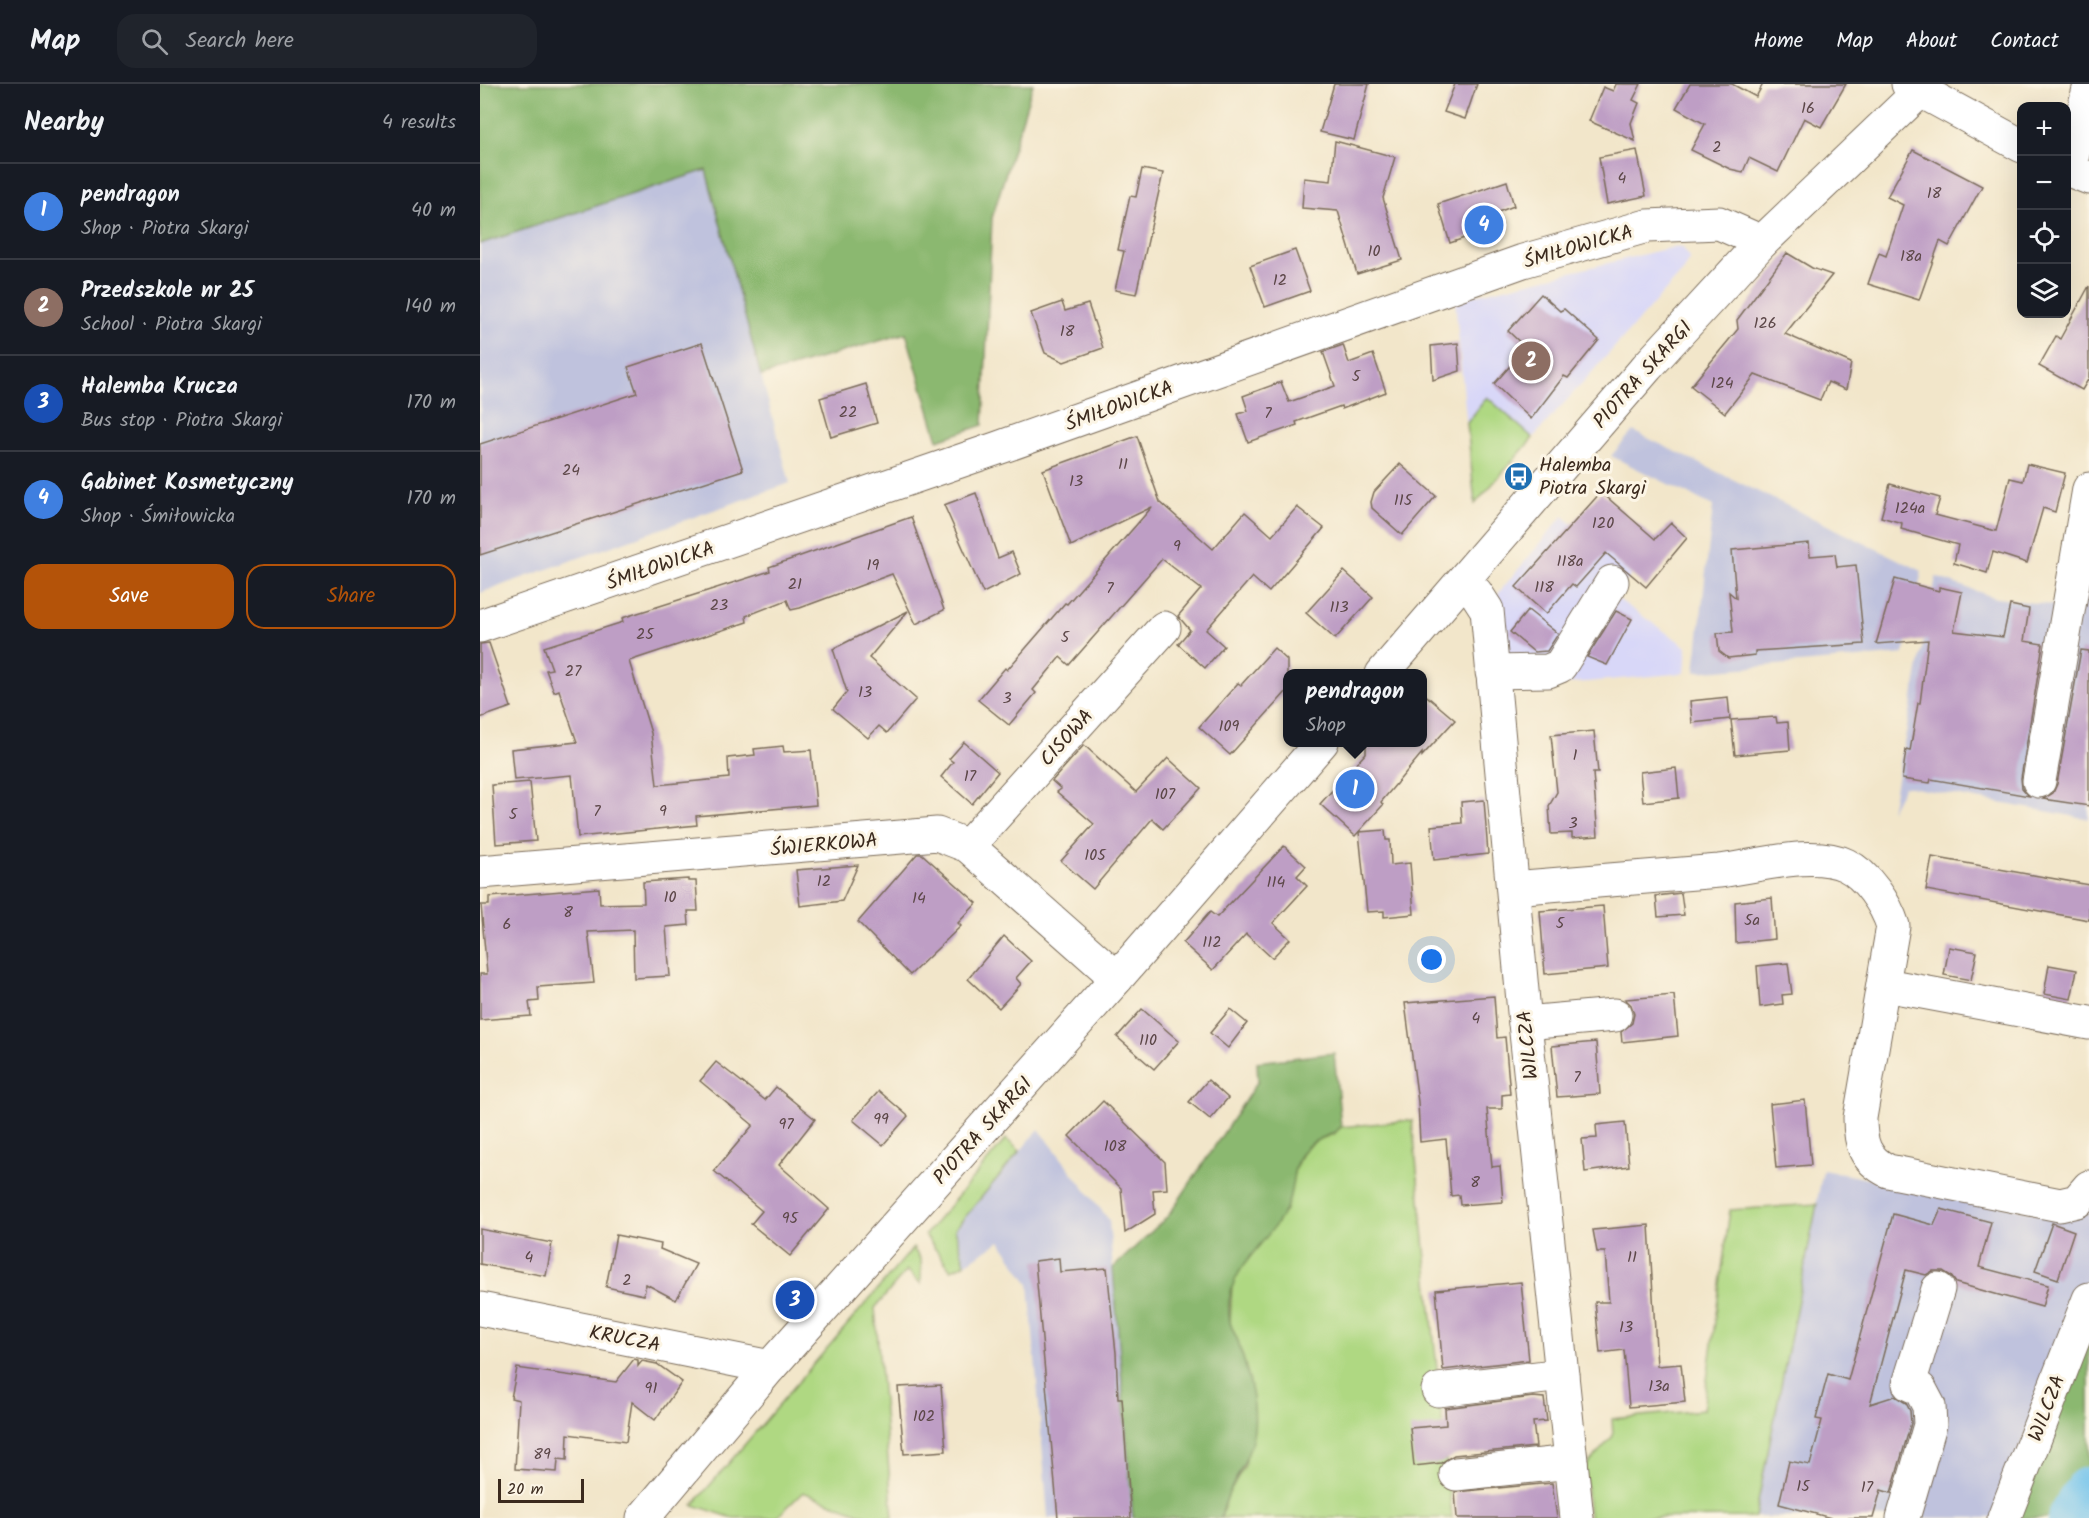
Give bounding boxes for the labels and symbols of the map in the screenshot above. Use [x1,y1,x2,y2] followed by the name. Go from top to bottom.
[1801,96,1815,121] house number: 16
[1712,135,1722,160] house number: 2
[1618,166,1627,191] house number: 4
[1927,181,1942,206] house number: 18
[1464,202,1504,248] pin: 4
[1520,217,1637,279] street label: ŚMIŁOWICKA
[1367,239,1381,264] house number: 10
[1900,244,1922,269] house number: 18a
[1273,268,1287,293] house number: 12
[1753,311,1777,336] house number: 126
[1586,314,1701,437] street label: PIOTRA SKARGI
[1060,319,1075,344] house number: 18
[1512,338,1550,384] pin: 2
[1352,364,1362,389] house number: 5
[1710,371,1734,396] house number: 124
[1061,373,1178,441] street label: ŚMIŁOWICKA
[839,400,857,425] house number: 22
[1264,401,1272,426] house number: 7
[1539,450,1647,505] place label: Halemba Piotra Skargi
[1118,452,1128,477] house number: 11
[562,458,580,483] house number: 24
[1502,460,1534,492] bus stop icon: Halemba Piotra Skargi
[1069,469,1083,494] house number: 13
[1394,488,1414,513] house number: 115
[1895,496,1925,521] house number: 124a
[1592,511,1614,536] house number: 120
[602,533,719,600] street label: ŚMIŁOWICKA
[1173,534,1181,559] house number: 9
[1556,549,1584,574] house number: 118a
[867,553,880,578] house number: 19
[788,572,802,597] house number: 21
[1534,575,1554,600] house number: 118
[1106,576,1114,601] house number: 7
[710,593,728,618] house number: 23
[1329,595,1349,620] house number: 113
[636,622,655,647] house number: 25
[1061,625,1071,650] house number: 5
[565,659,582,684] house number: 27
[858,680,872,705] house number: 13
[1002,686,1012,711] house number: 3
[1033,702,1102,775] street label: CISOWA
[1219,714,1240,739] house number: 109
[1572,743,1578,768] house number: 1
[964,764,977,789] house number: 17
[1336,766,1374,812] pin: 1
[1155,782,1176,807] house number: 107
[593,799,601,824] house number: 7
[659,799,667,824] house number: 9
[509,802,519,827] house number: 5
[1568,811,1578,836] house number: 3
[769,825,879,867] street label: ŚWIERKOWA
[1084,843,1107,868] house number: 105
[817,869,831,894] house number: 12
[1267,870,1286,895] house number: 114
[663,885,677,910] house number: 10
[912,886,926,911] house number: 14
[563,900,573,925] house number: 8
[1744,908,1760,933] house number: 5a
[1556,911,1566,936] house number: 5
[503,912,511,937] house number: 6
[1202,930,1222,955] house number: 112
[1417,945,1446,974] your location
[1472,1006,1481,1031] house number: 4
[1509,1009,1549,1081] street label: WILCZA
[1139,1028,1157,1053] house number: 110
[1573,1065,1581,1090] house number: 7
[926,1070,1041,1193] street label: PIOTRA SKARGI
[873,1107,889,1132] house number: 99
[778,1112,794,1137] house number: 97
[1104,1134,1127,1159] house number: 108
[1470,1170,1480,1195] house number: 8
[782,1206,800,1231] house number: 95
[525,1245,534,1270] house number: 4
[1627,1245,1637,1270] house number: 11
[622,1268,632,1293] house number: 2
[776,1278,814,1322] pin: 3
[1619,1315,1633,1340] house number: 13
[586,1317,663,1363] street label: KRUCZA
[2021,1371,2075,1447] street label: WILCZA
[1648,1374,1670,1399] house number: 13a
[645,1376,657,1401] house number: 91
[913,1404,935,1429] house number: 102
[533,1442,551,1467] house number: 89
[1796,1474,1811,1499] house number: 15
[1861,1475,1874,1500] house number: 17
[498,1476,584,1504] scale bar

